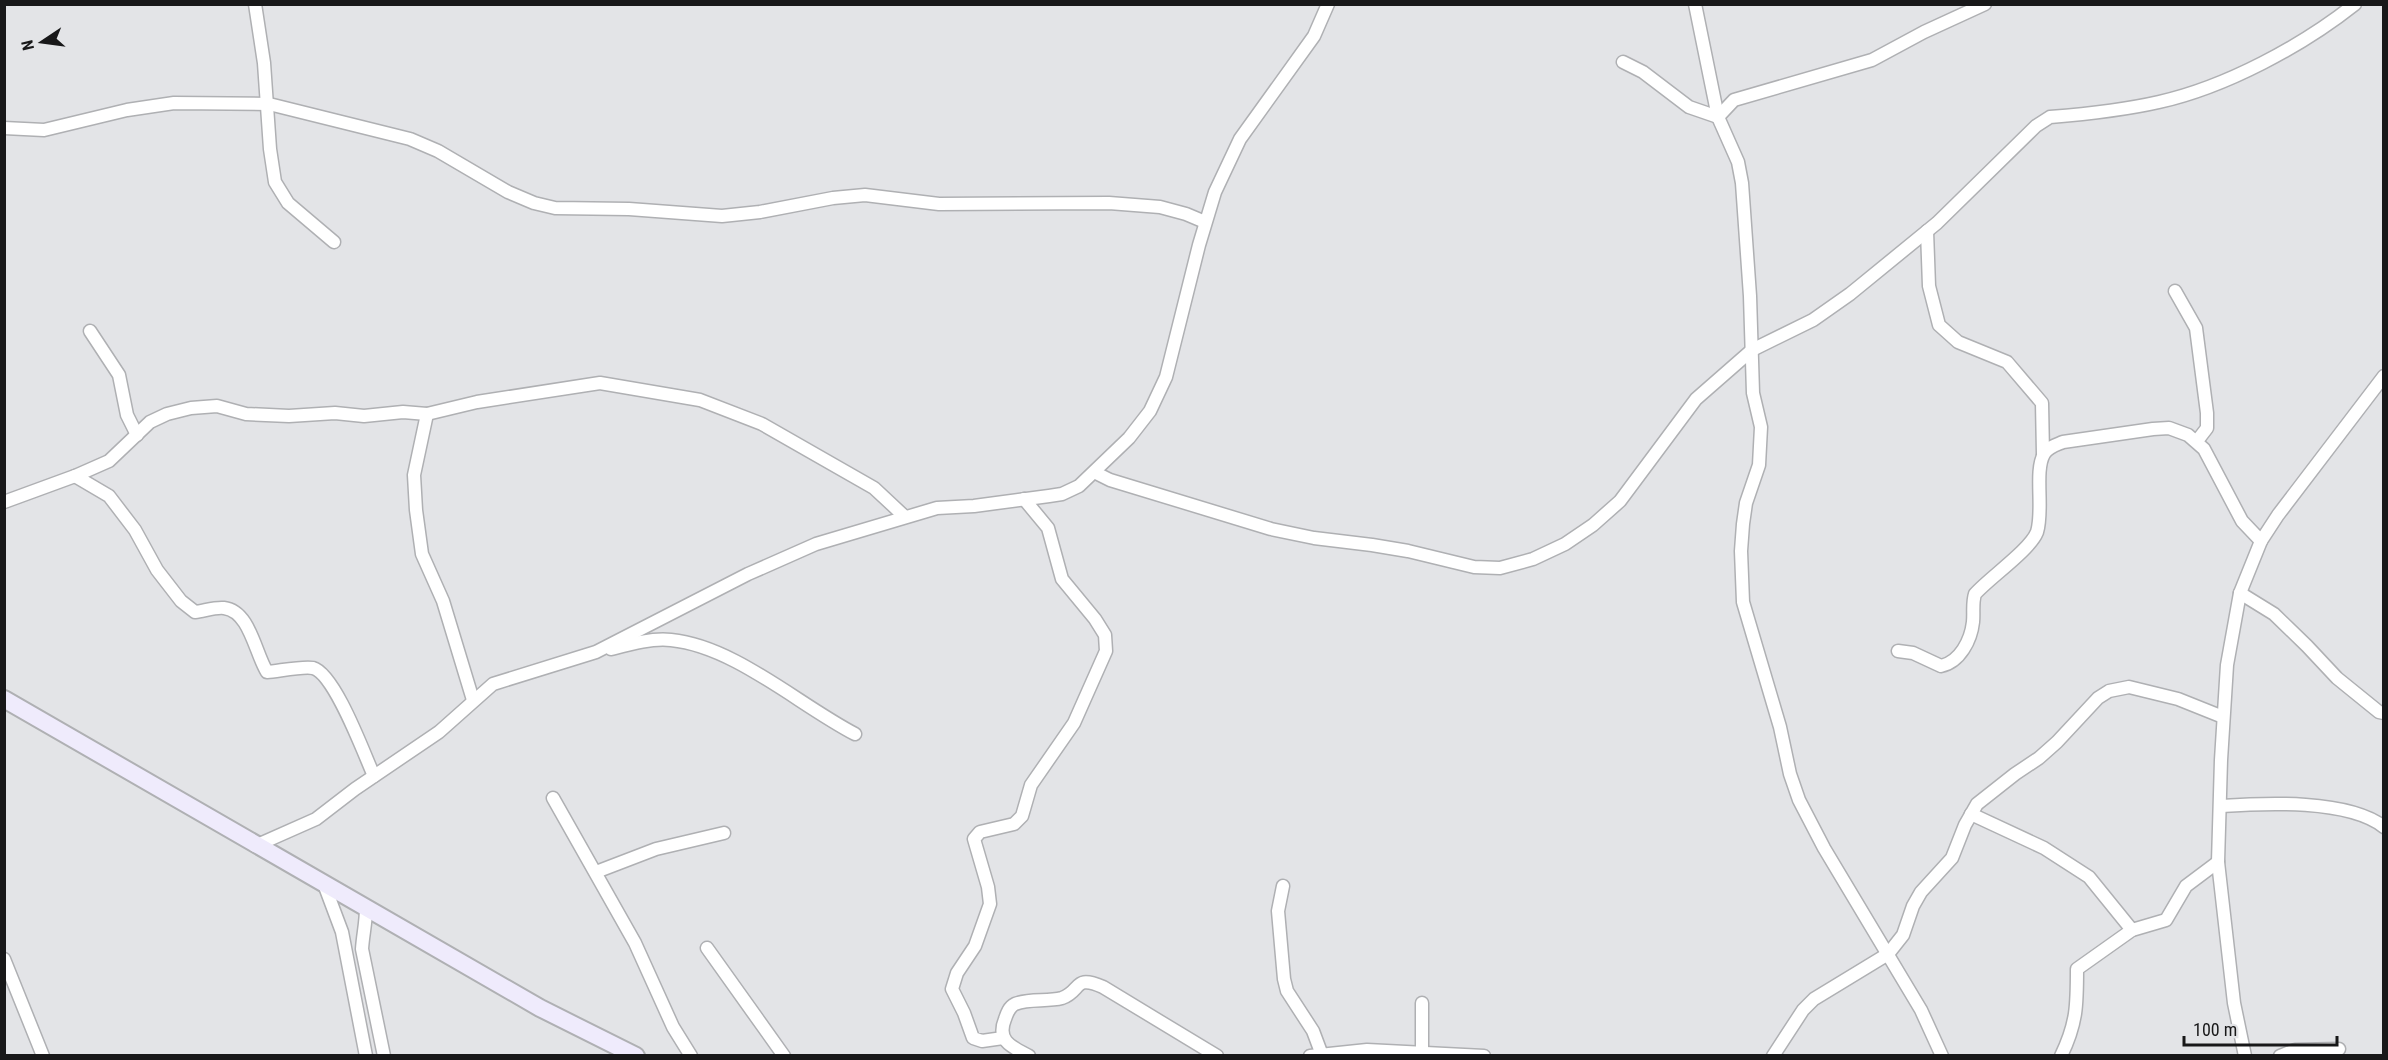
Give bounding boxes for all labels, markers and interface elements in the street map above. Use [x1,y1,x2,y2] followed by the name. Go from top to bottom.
[12,12,72,72] north arrow
[18,38,38,52] text: N
[2184,1009,2337,1047] scale bar
[2193,1019,2237,1040] text: 100 m

